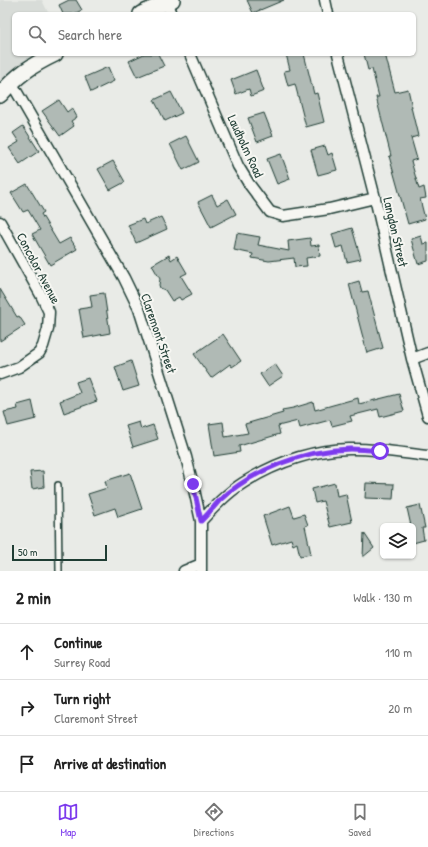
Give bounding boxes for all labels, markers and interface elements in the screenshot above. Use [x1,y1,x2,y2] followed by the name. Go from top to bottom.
[12,12,416,56] search box
[26,23,48,45] icon: search
[58,24,122,45] text: Search here
[224,112,268,180] street label: Laudholm Road
[379,195,413,269] street label: Langdon Street
[13,229,65,307] street label: Concolor Avenue
[137,291,181,376] street label: Claremont Street
[371,442,389,460] route start
[184,475,202,493] route end
[380,523,416,559] map controls
[380,523,416,559] button: layers
[12,543,107,562] scale bar
[18,545,38,559] text: 50 m
[16,586,51,609] text: 2 min
[353,588,412,606] text: Walk · 130 m
[54,632,102,653] text: Continue
[16,641,38,663] icon: ahead
[385,643,412,661] text: 110 m
[54,653,110,671] text: Surrey Road
[54,688,110,709] text: Turn right
[16,697,38,719] icon: right
[388,699,412,717] text: 20 m
[54,709,138,727] text: Claremont Street
[16,753,38,775] icon: arrive
[54,753,166,774] text: Arrive at destination
[57,801,79,839] tab: Map
[194,801,234,839] tab: Directions
[348,801,371,839] tab: Saved

